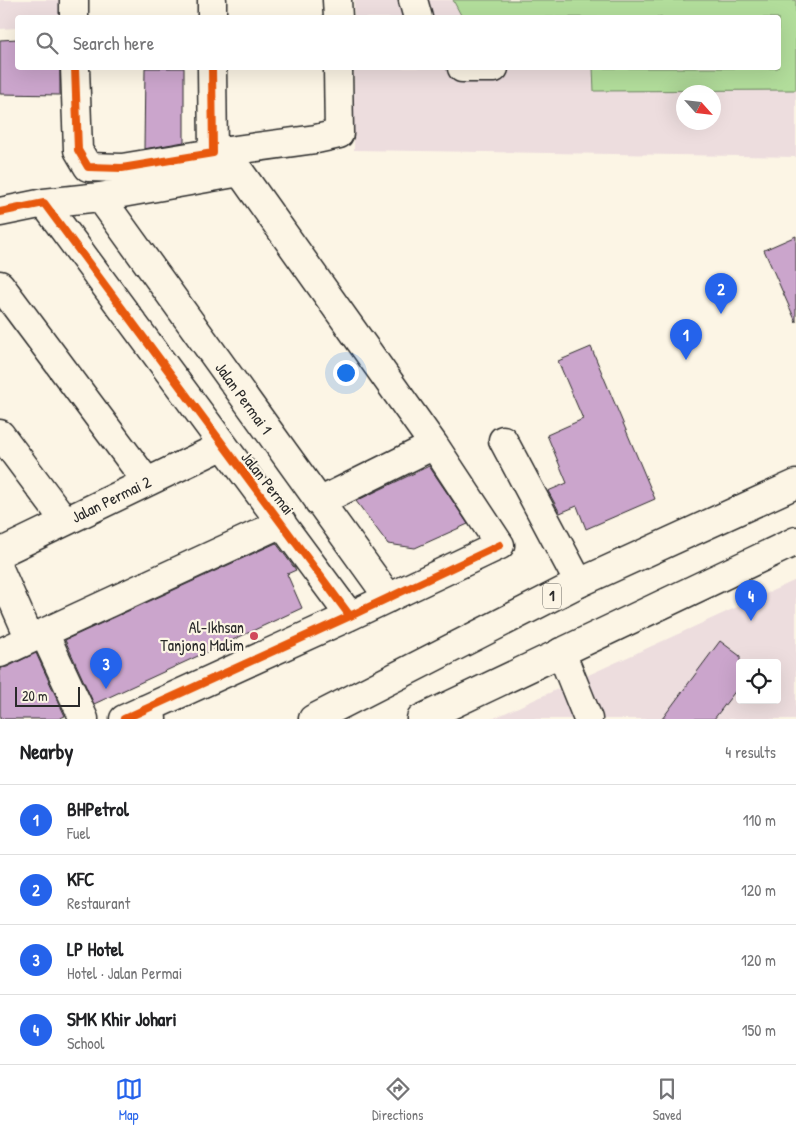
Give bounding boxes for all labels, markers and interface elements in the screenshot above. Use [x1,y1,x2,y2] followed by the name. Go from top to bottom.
[15,15,781,70] search box
[33,29,61,57] icon: search
[73,30,154,56] text: Search here
[676,85,721,130] north arrow
[705,273,737,314] pin: 2
[670,319,702,360] pin: 1
[210,358,278,439] street label: Jalan Permai 1
[333,360,359,386] your location
[236,447,300,519] street label: Jalan Permai
[68,470,155,528] street label: Jalan Permai 2
[735,580,767,621] pin: 4
[543,584,561,608] road number: 1
[160,616,244,656] place label: Al-Ikhsan Tanjong Malim
[248,630,260,642] marker: Al-Ikhsan Tanjong Malim
[90,648,122,689] pin: 3
[736,659,781,704] map controls
[736,659,781,704] button: locate
[15,684,80,707] scale bar
[22,686,48,705] text: 20 m
[20,737,73,766] text: Nearby
[725,741,776,763] text: 4 results
[67,796,129,822] text: BHPetrol
[33,809,39,831] text: 1
[743,809,776,831] text: 110 m
[67,822,90,844] text: Fuel
[67,866,94,892] text: KFC
[32,879,40,901] text: 2
[741,879,776,901] text: 120 m
[67,892,130,914] text: Restaurant
[67,936,123,962] text: LP Hotel
[32,949,40,971] text: 3
[741,949,776,971] text: 120 m
[67,962,182,984] text: Hotel · Jalan Permai
[67,1006,177,1032] text: SMK Khir Johari
[33,1019,39,1041] text: 4
[742,1019,776,1041] text: 150 m
[67,1032,104,1054] text: School
[115,1075,143,1124] tab: Map
[372,1075,423,1124] tab: Directions
[653,1075,681,1124] tab: Saved

